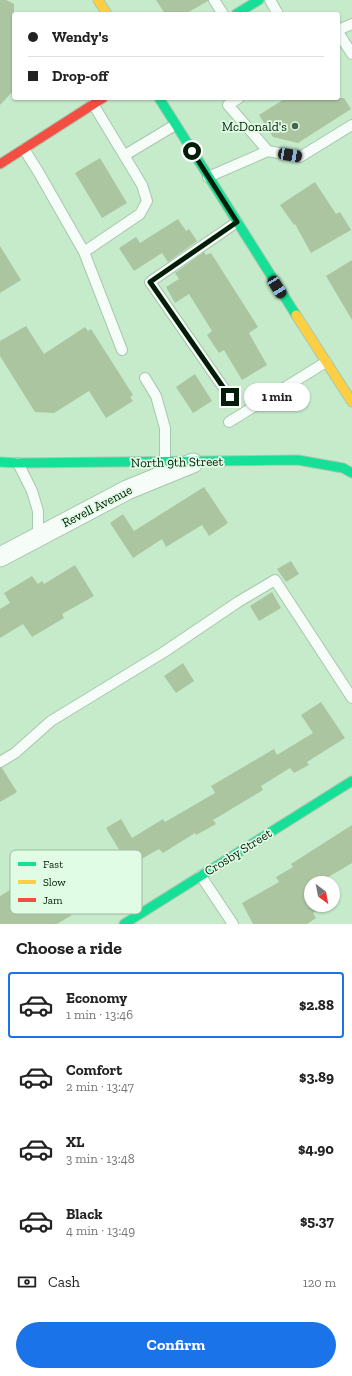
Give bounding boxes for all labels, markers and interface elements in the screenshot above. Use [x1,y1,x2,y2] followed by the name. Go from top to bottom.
[52,28,108,46] text: Wendy's
[52,67,108,85] text: Drop-off
[222,119,287,134] place label: McDonald's
[290,121,300,131] marker: McDonald's
[183,142,201,160] route start
[277,147,303,163] car
[266,274,288,300] car
[244,383,310,411] callout: 1 min
[221,388,239,406] route end
[262,389,292,404] text: 1 min
[131,454,224,470] street label: North 9th Street
[59,482,135,530] street label: Revell Avenue
[202,825,275,879] street label: Crosby Street
[10,850,142,914] legend
[43,858,64,871] text: Fast
[43,876,66,889] text: Slow
[304,876,340,912] north arrow
[304,876,340,912] map controls
[43,894,63,907] text: Jam
[16,937,122,959] text: Choose a ride
[18,987,54,1023] icon: car
[66,989,127,1007] text: Economy
[299,996,334,1014] text: $2.88
[66,1007,133,1022] text: 1 min · 13:46
[18,1059,54,1095] icon: car
[66,1061,122,1079] text: Comfort
[299,1068,334,1086] text: $3.89
[66,1079,134,1094] text: 2 min · 13:47
[18,1131,54,1167] icon: car
[66,1133,84,1151] text: XL
[298,1140,334,1158] text: $4.90
[66,1151,135,1166] text: 3 min · 13:48
[18,1203,54,1239] icon: car
[66,1205,103,1223] text: Black
[300,1212,334,1230] text: $5.37
[66,1223,135,1238] text: 4 min · 13:49
[16,1271,38,1293] icon: cash
[48,1273,80,1291] text: Cash
[303,1275,336,1290] text: 120 m
[16,1322,336,1368] button: Confirm

